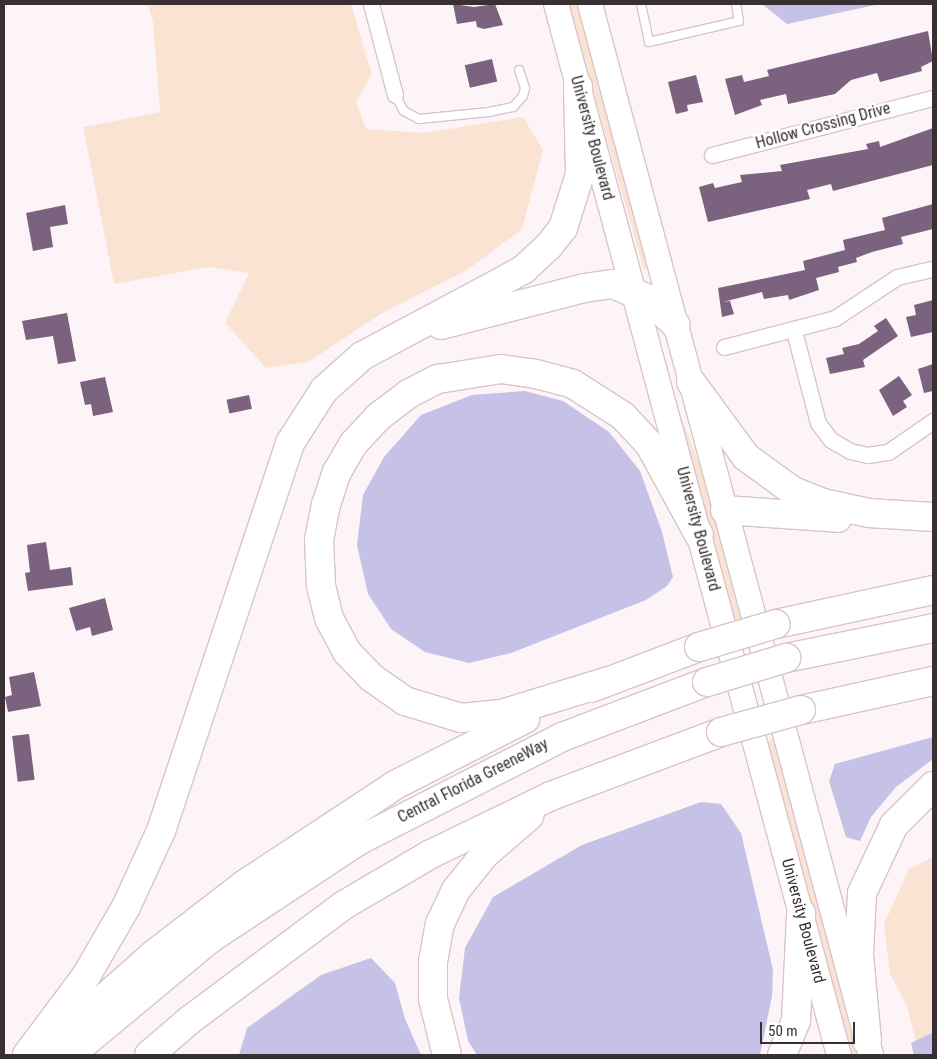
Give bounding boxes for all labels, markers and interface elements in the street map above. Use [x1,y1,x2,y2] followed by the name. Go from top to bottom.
[566,74,618,202] street label: University Boulevard
[754,99,892,153] street label: Hollow Crossing Drive
[672,465,724,593] street label: University Boulevard
[395,735,551,827] street label: Central Florida GreeneWay
[777,857,829,985] street label: University Boulevard
[762,1012,857,1044] scale bar
[768,1022,798,1040] text: 50 m

